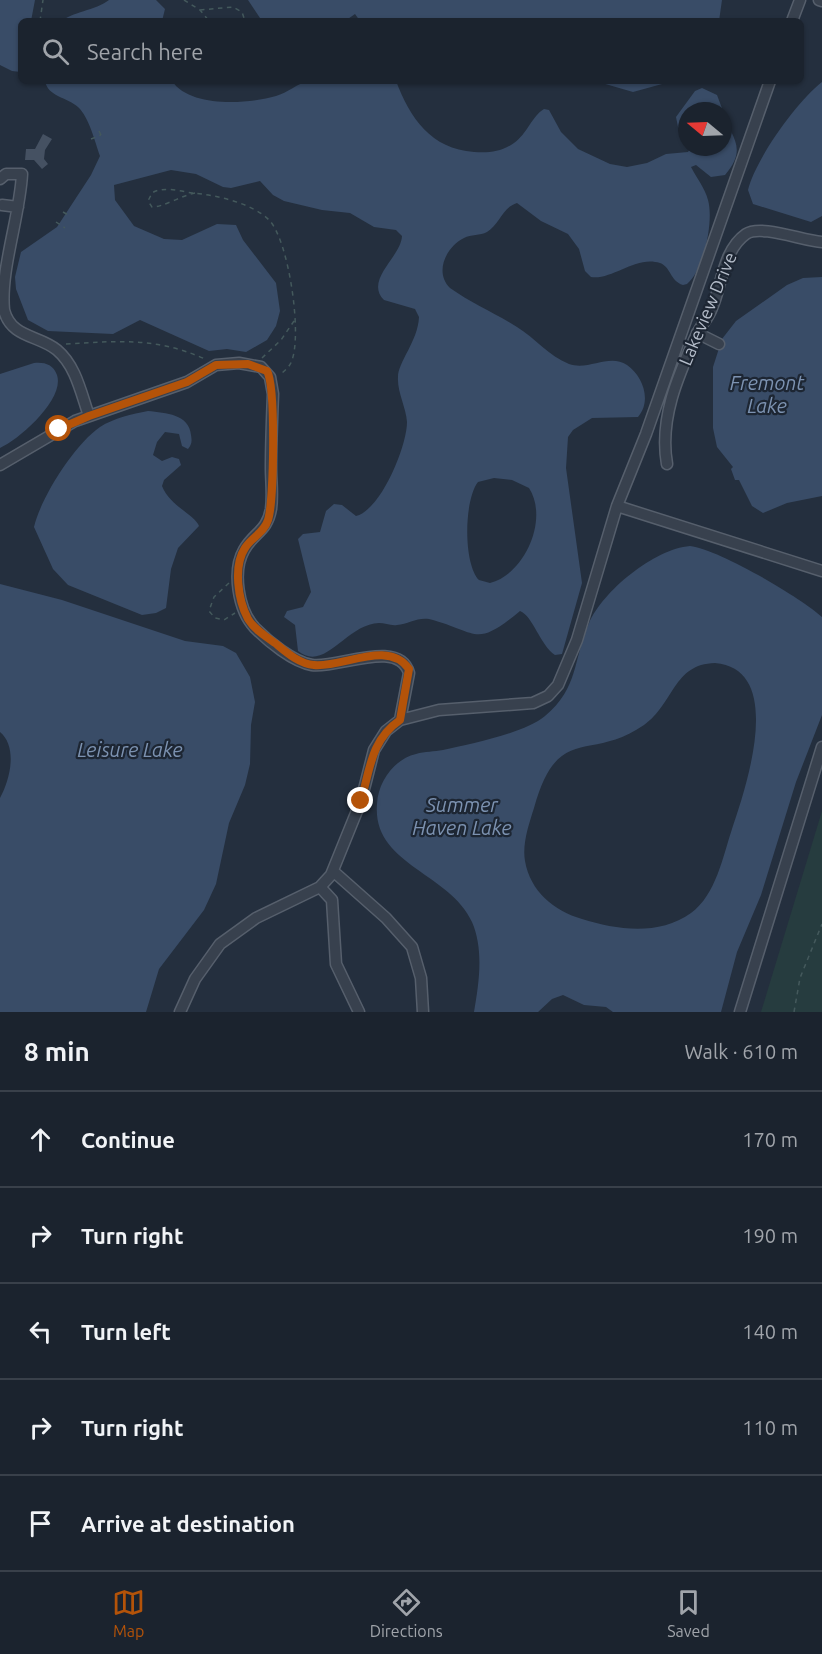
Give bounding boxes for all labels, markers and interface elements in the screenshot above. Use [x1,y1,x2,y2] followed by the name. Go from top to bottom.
[18,18,804,84] search box
[39,35,72,68] icon: search
[87,39,203,64] text: Search here
[678,102,732,156] north arrow
[674,249,740,368] street label: Lakeview Drive
[730,371,804,417] water label: Fremont Lake
[45,415,71,441] route start
[77,738,183,761] water label: Leisure Lake
[347,787,373,813] route end
[412,793,512,839] water label: Summer Haven Lake
[24,1037,90,1066] text: 8 min
[685,1040,798,1063] text: Walk · 610 m
[24,1123,57,1156] icon: ahead
[81,1127,175,1152] text: Continue
[742,1128,798,1151] text: 170 m
[24,1219,57,1252] icon: right
[81,1223,183,1248] text: Turn right
[742,1224,798,1247] text: 190 m
[24,1315,57,1348] icon: left
[81,1319,171,1344] text: Turn left
[742,1320,798,1343] text: 140 m
[24,1411,57,1444] icon: right
[81,1415,183,1440] text: Turn right
[742,1416,798,1439] text: 110 m
[24,1507,57,1540] icon: arrive
[81,1511,295,1536] text: Arrive at destination
[112,1586,145,1640] tab: Map
[370,1586,443,1640] tab: Directions
[667,1586,710,1640] tab: Saved

